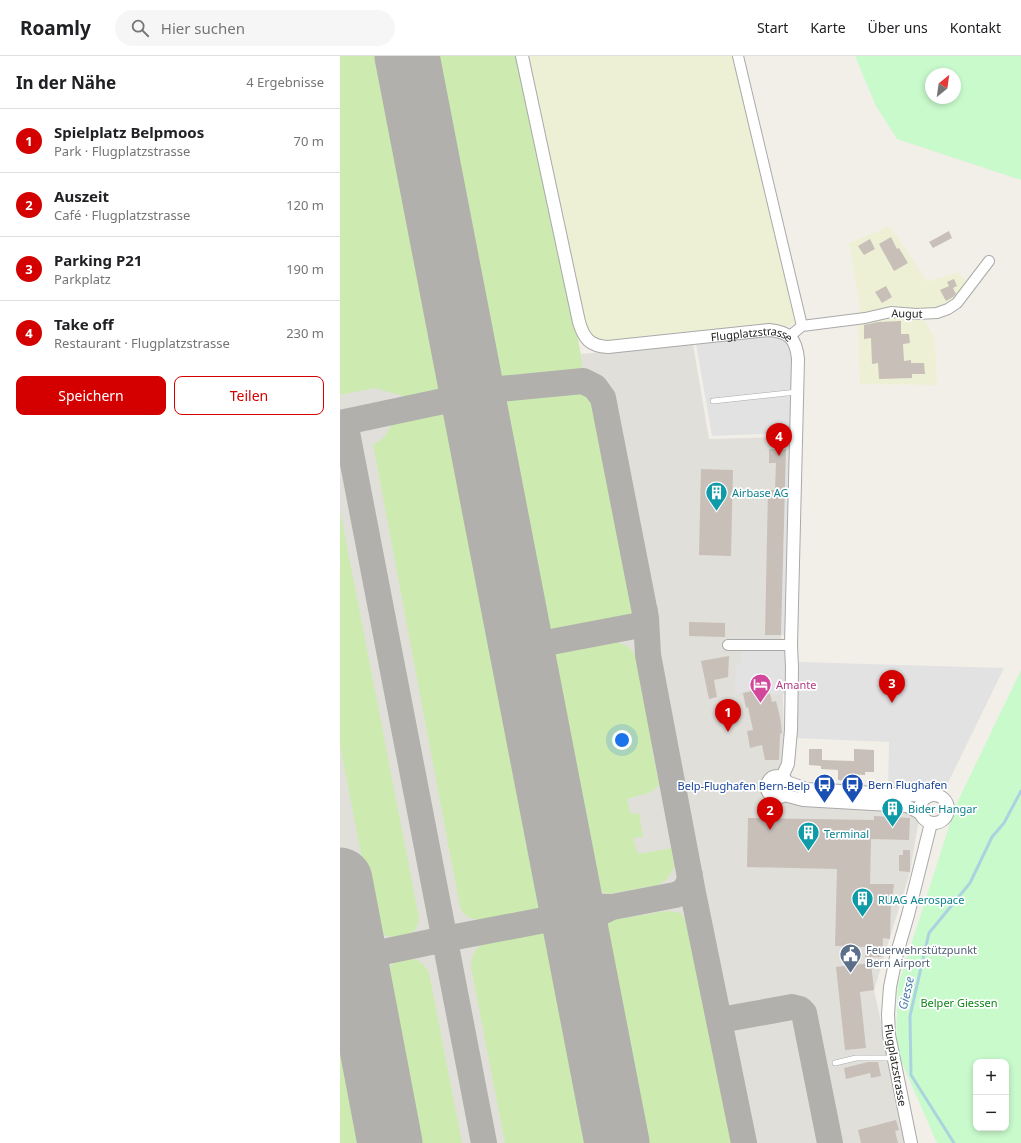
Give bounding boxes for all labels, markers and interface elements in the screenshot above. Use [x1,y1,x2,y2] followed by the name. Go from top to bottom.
[115,10,395,46] search box
[20,15,91,41] text: Roamly
[129,17,151,39] icon: search
[161,18,245,38] text: Hier suchen
[757,18,788,37] text: Start
[810,18,846,37] text: Karte
[868,18,928,37] text: Über uns
[950,18,1001,37] text: Kontakt
[925,68,961,104] north arrow
[16,71,116,94] text: In der Nähe
[246,73,324,91] text: 4 Ergebnisse
[54,122,204,142] text: Spielplatz Belpmoos
[25,132,33,150] text: 1
[294,132,324,150] text: 70 m
[54,142,190,160] text: Park · Flugplatzstrasse
[54,186,109,206] text: Auszeit
[25,196,33,214] text: 2
[286,196,324,214] text: 120 m
[54,206,190,224] text: Café · Flugplatzstrasse
[54,250,142,270] text: Parking P21
[25,260,33,278] text: 3
[286,260,324,278] text: 190 m
[54,270,111,288] text: Parkplatz
[891,305,923,321] street label: Augut
[54,314,114,334] text: Take off
[710,322,797,344] street label: Flugplatzstrasse
[25,324,33,342] text: 4
[286,324,324,342] text: 230 m
[54,334,230,352] text: Restaurant · Flugplatzstrasse
[16,376,166,415] button: Speichern
[174,376,324,415] button: Teilen
[766,423,792,456] pin: 4
[703,479,729,512] building icon: Airbase AG
[732,485,789,500] place label: Airbase AG
[879,670,905,703] pin: 3
[747,671,773,704] hotel icon: Amante
[776,677,816,692] place label: Amante
[715,699,741,732] pin: 1
[612,730,632,750] your location
[840,771,866,804] bus stop icon: Bern Flughafen
[812,772,838,805] bus stop icon: Belp-Flughafen Bern-Belp
[868,777,947,792] place label: Bern Flughafen
[678,778,810,793] place label: Belp-Flughafen Bern-Belp
[879,795,905,828] building icon: Bider Hangar
[757,797,783,830] pin: 2
[908,801,977,816] place label: Bider Hangar
[796,820,822,853] building icon: Terminal
[824,826,869,841] place label: Terminal
[850,886,876,919] building icon: RUAG Aerospace
[878,892,964,907] place label: RUAG Aerospace
[837,942,863,975] public building icon: Feuerwehrstützpunkt Bern Airport
[866,942,977,970] place label: Feuerwehrstützpunkt Bern Airport
[894,975,918,1011] water label: Giesse
[920,995,998,1010] park label: Belper Giessen
[881,1023,911,1107] street label: Flugplatzstrasse
[973,1059,1009,1131] map controls
[973,1059,1009,1095] button: +
[973,1095,1009,1131] button: −

